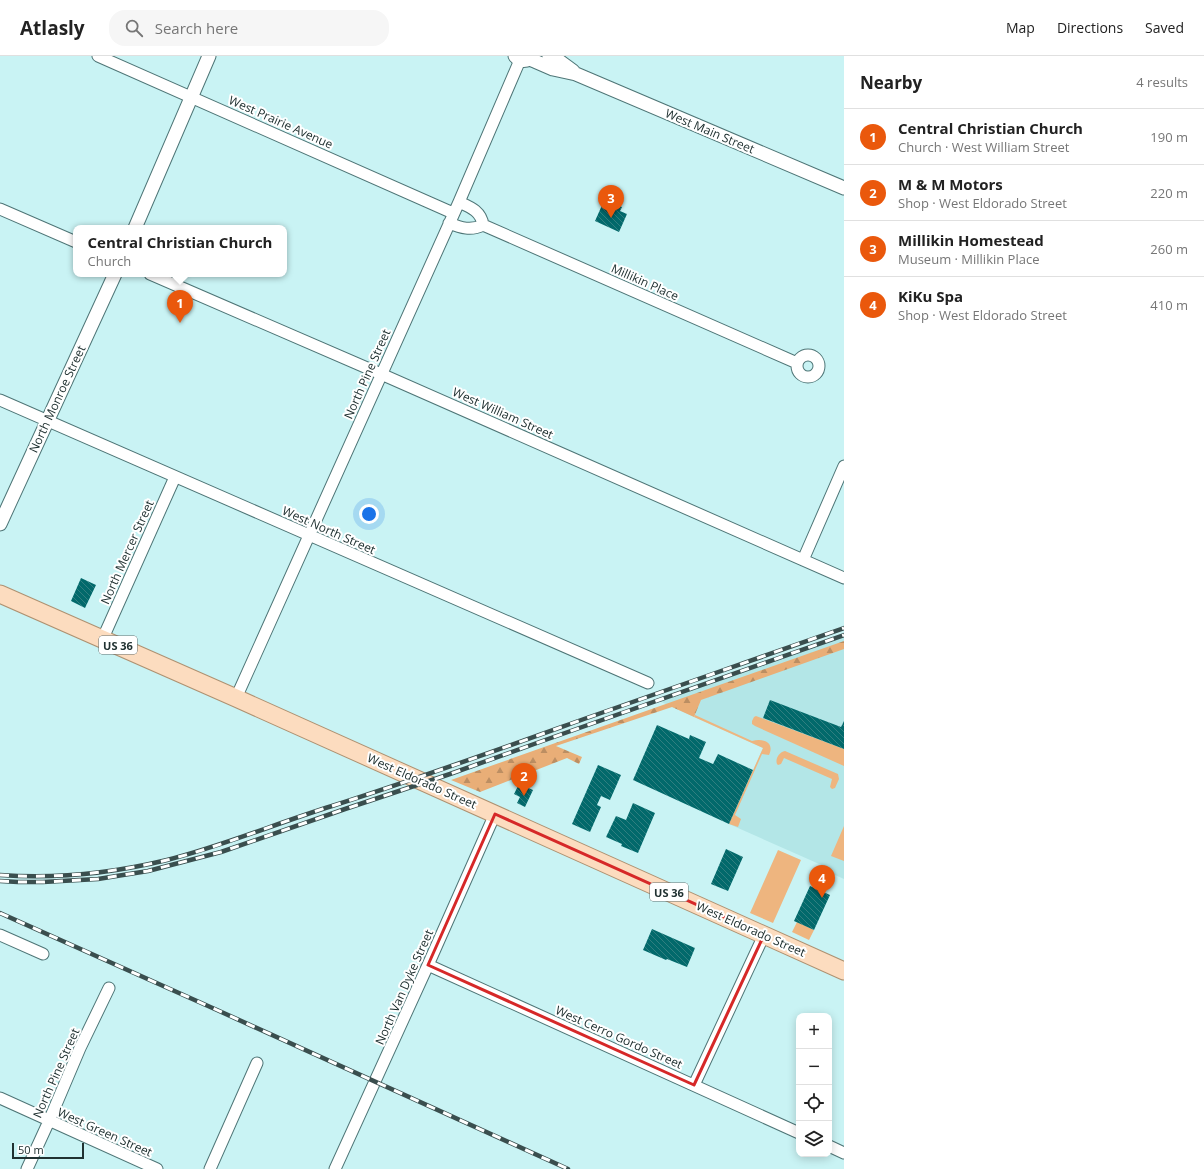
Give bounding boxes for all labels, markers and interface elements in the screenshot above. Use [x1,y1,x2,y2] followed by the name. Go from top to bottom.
[109,10,389,46] search box
[20,15,85,41] text: Atlasly
[123,17,145,39] icon: search
[155,18,238,38] text: Search here
[1006,18,1035,37] text: Map
[1057,18,1123,37] text: Directions
[1145,18,1184,37] text: Saved
[860,71,922,94] text: Nearby
[1136,73,1188,91] text: 4 results
[226,91,336,153] street label: West Prairie Avenue
[663,105,757,157] street label: West Main Street
[898,118,1083,138] text: Central Christian Church
[869,128,877,146] text: 1
[1150,128,1188,146] text: 190 m
[898,138,1069,156] text: Church · West William Street
[898,174,1003,194] text: M & M Motors
[869,184,877,202] text: 2
[1150,184,1188,202] text: 220 m
[598,185,624,218] pin: 3
[898,194,1067,212] text: Shop · West Eldorado Street
[73,225,287,277] popup
[898,230,1044,250] text: Millikin Homestead
[88,232,272,252] text: Central Christian Church
[869,240,877,258] text: 3
[1150,240,1188,258] text: 260 m
[898,250,1039,268] text: Museum · Millikin Place
[88,252,131,270] text: Church
[609,260,682,305] street label: Millikin Place
[898,286,963,306] text: KiKu Spa
[167,290,193,323] pin: 1
[869,296,877,314] text: 4
[1150,296,1188,314] text: 410 m
[898,306,1067,324] text: Shop · West Eldorado Street
[340,326,394,422] street label: North Pine Street
[25,342,89,456] street label: North Monroe Street
[450,383,556,443] street label: West William Street
[96,497,158,607] street label: North Mercer Street
[280,502,378,558] street label: West North Street
[359,504,379,524] your location
[99,636,137,654] road number: US 36
[365,749,479,813] street label: West Eldorado Street
[511,763,537,796] pin: 2
[809,865,835,898] pin: 4
[650,883,688,901] road number: US 36
[694,897,808,961] street label: West Eldorado Street
[371,927,437,1047] street label: North Van Dyke Street
[553,1001,685,1073] street label: West Cerro Gordo Street
[796,1013,832,1157] map controls
[796,1013,832,1049] button: +
[29,1025,83,1121] street label: North Pine Street
[796,1049,832,1085] button: −
[796,1085,832,1121] button: locate
[55,1103,155,1161] street label: West Green Street
[796,1121,832,1157] button: layers
[12,1141,84,1160] scale bar
[18,1142,44,1157] text: 50 m

